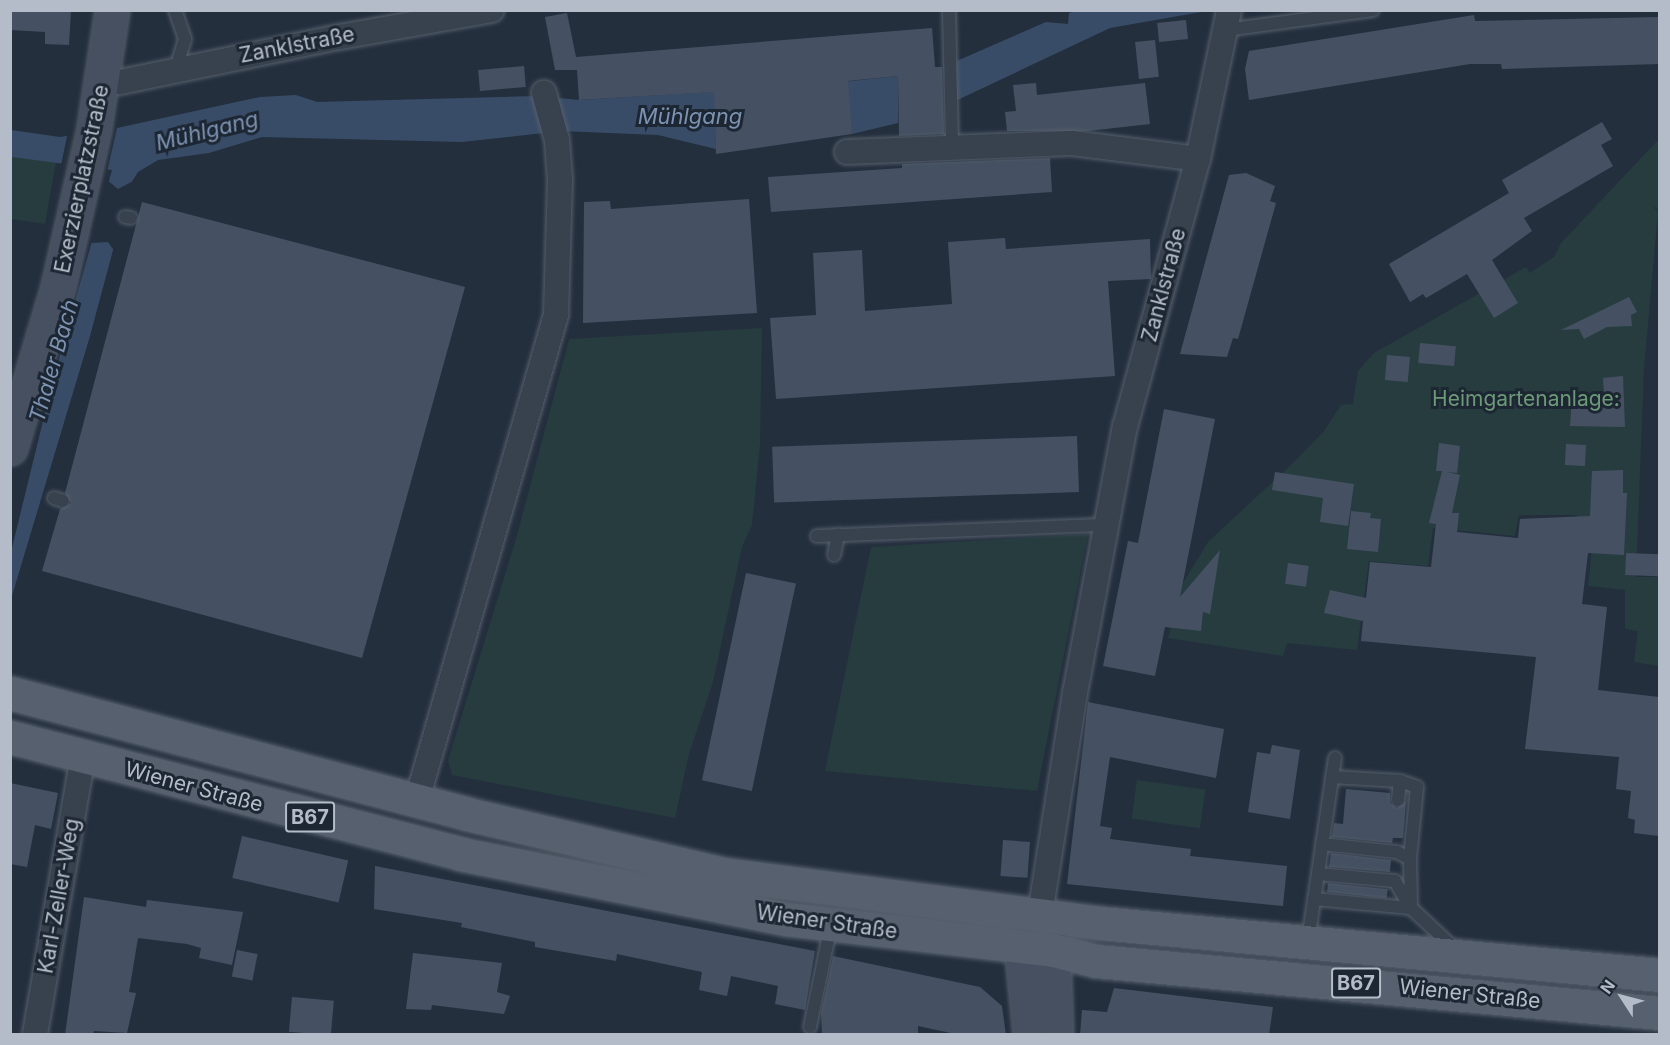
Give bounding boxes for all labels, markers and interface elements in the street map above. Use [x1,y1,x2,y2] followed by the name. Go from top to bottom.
[237,21,357,69] street label: Zanklstraße
[50,82,114,276] street label: Exerzierplatzstraße
[638,104,742,130] water label: Mühlgang
[153,106,261,156] water label: Mühlgang
[1137,225,1191,345] street label: Zanklstraße
[24,296,84,426] water label: Thaler Bach
[1432,386,1620,412] park label: Heimgartenanlage:
[122,756,266,818] street label: Wiener Straße
[284,800,336,834] road number: B67
[33,816,85,976] street label: Karl-Zeller-Weg
[755,900,899,944] street label: Wiener Straße
[1330,966,1382,1000] road number: B67
[1592,967,1652,1027] north arrow
[1398,974,1542,1014] street label: Wiener Straße
[1596,976,1619,997] text: N

